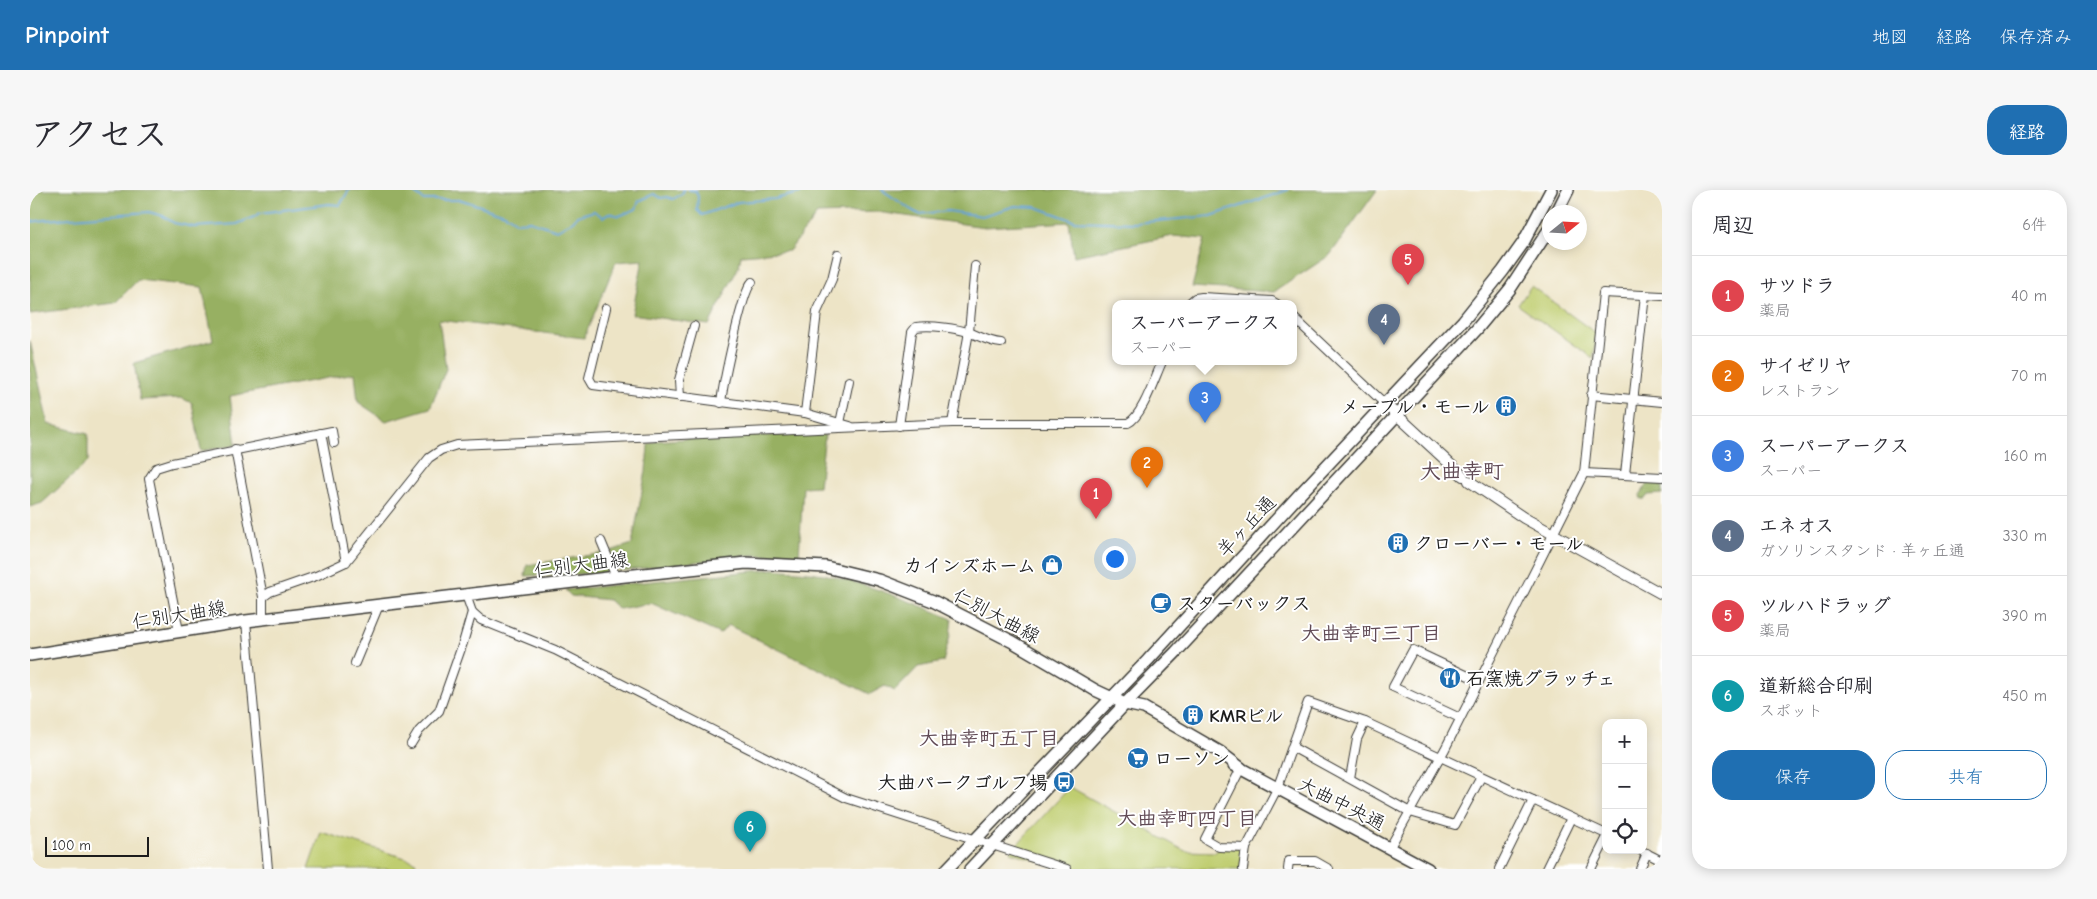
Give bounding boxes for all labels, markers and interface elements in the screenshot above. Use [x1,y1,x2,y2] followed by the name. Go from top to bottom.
[25,21,109,49] text: Pinpoint
[1872,27,1908,48] text: 地図
[1936,27,1972,48] text: 経路
[2000,27,2072,48] text: 保存済み
[1987,105,2067,155] button: 経路
[30,114,168,155] text: アクセス
[1542,205,1587,250] north arrow
[1712,213,1754,237] text: 周辺
[2022,216,2047,234] text: 6件
[1392,244,1424,285] pin: 5
[1759,275,1835,297] text: サツドラ
[1725,287,1731,305] text: 1
[2011,287,2047,305] text: 40 m
[1112,300,1297,365] popup
[1759,302,1791,320] text: 薬局
[1368,304,1400,345] pin: 4
[1129,312,1280,334] text: スーパーアークス
[1129,339,1193,357] text: スーパー
[1759,355,1853,377] text: サイゼリヤ
[1724,367,1732,385] text: 2
[2011,367,2047,385] text: 70 m
[1189,382,1221,423] pin: 3
[1759,382,1840,400] text: レストラン
[1494,394,1518,418] building icon: メープル・モール
[1340,396,1490,418] place label: メープル・モール
[1759,435,1909,457] text: スーパーアークス
[1131,447,1163,488] pin: 2
[1724,447,1732,465] text: 3
[2004,447,2047,465] text: 160 m
[1420,459,1504,483] district label: 大曲幸町
[1759,462,1822,480] text: スーパー
[1080,478,1112,519] pin: 1
[1213,491,1281,562] street label: 羊ヶ丘通
[1759,515,1834,537] text: エネオス
[1724,527,1732,545] text: 4
[2002,527,2047,545] text: 330 m
[1386,531,1410,555] building icon: クローバー・モール
[1414,533,1584,555] place label: クローバー・モール
[1759,542,1965,560] text: ガソリンスタンド · 羊ヶ丘通
[1102,546,1128,572] your location
[533,548,630,582] street label: 仁別大曲線
[1040,553,1064,577] shop icon: カインズホーム
[904,555,1036,577] place label: カインズホーム
[949,584,1044,648] street label: 仁別大曲線
[1149,591,1173,615] cafe icon: スターバックス
[1177,593,1310,615] place label: スターバックス
[1759,595,1891,617] text: ツルハドラッグ
[131,597,228,633] street label: 仁別大曲線
[1724,607,1732,625] text: 5
[2002,607,2047,625] text: 390 m
[1301,622,1441,645] district label: 大曲幸町三丁目
[1759,622,1791,640] text: 薬局
[1438,666,1462,690] restaurant icon: 石窯焼グラッチェ
[1466,668,1616,690] place label: 石窯焼グラッチェ
[1759,675,1873,697] text: 道新総合印刷
[1724,687,1732,705] text: 6
[2002,687,2047,705] text: 450 m
[1759,702,1823,720] text: スポット
[1181,703,1205,727] building icon: KMRビル
[1209,705,1284,727] place label: KMRビル
[1602,719,1647,854] map controls
[1602,719,1647,764] button: +
[919,727,1059,750] district label: 大曲幸町五丁目
[1126,746,1150,770] supermarket icon: ローソン
[1154,748,1230,770] place label: ローソン
[1712,750,1875,800] button: 保存
[1885,750,2047,800] button: 共有
[1602,764,1647,809] button: −
[1052,770,1076,794] bus stop icon: 大曲パークゴルフ場
[878,772,1048,794] place label: 大曲パークゴルフ場
[1294,773,1389,835] street label: 大曲中央通
[1117,807,1257,830] district label: 大曲幸町四丁目
[1602,809,1647,854] button: locate
[734,811,766,852] pin: 6
[45,834,149,857] scale bar
[52,837,91,854] text: 100 m

